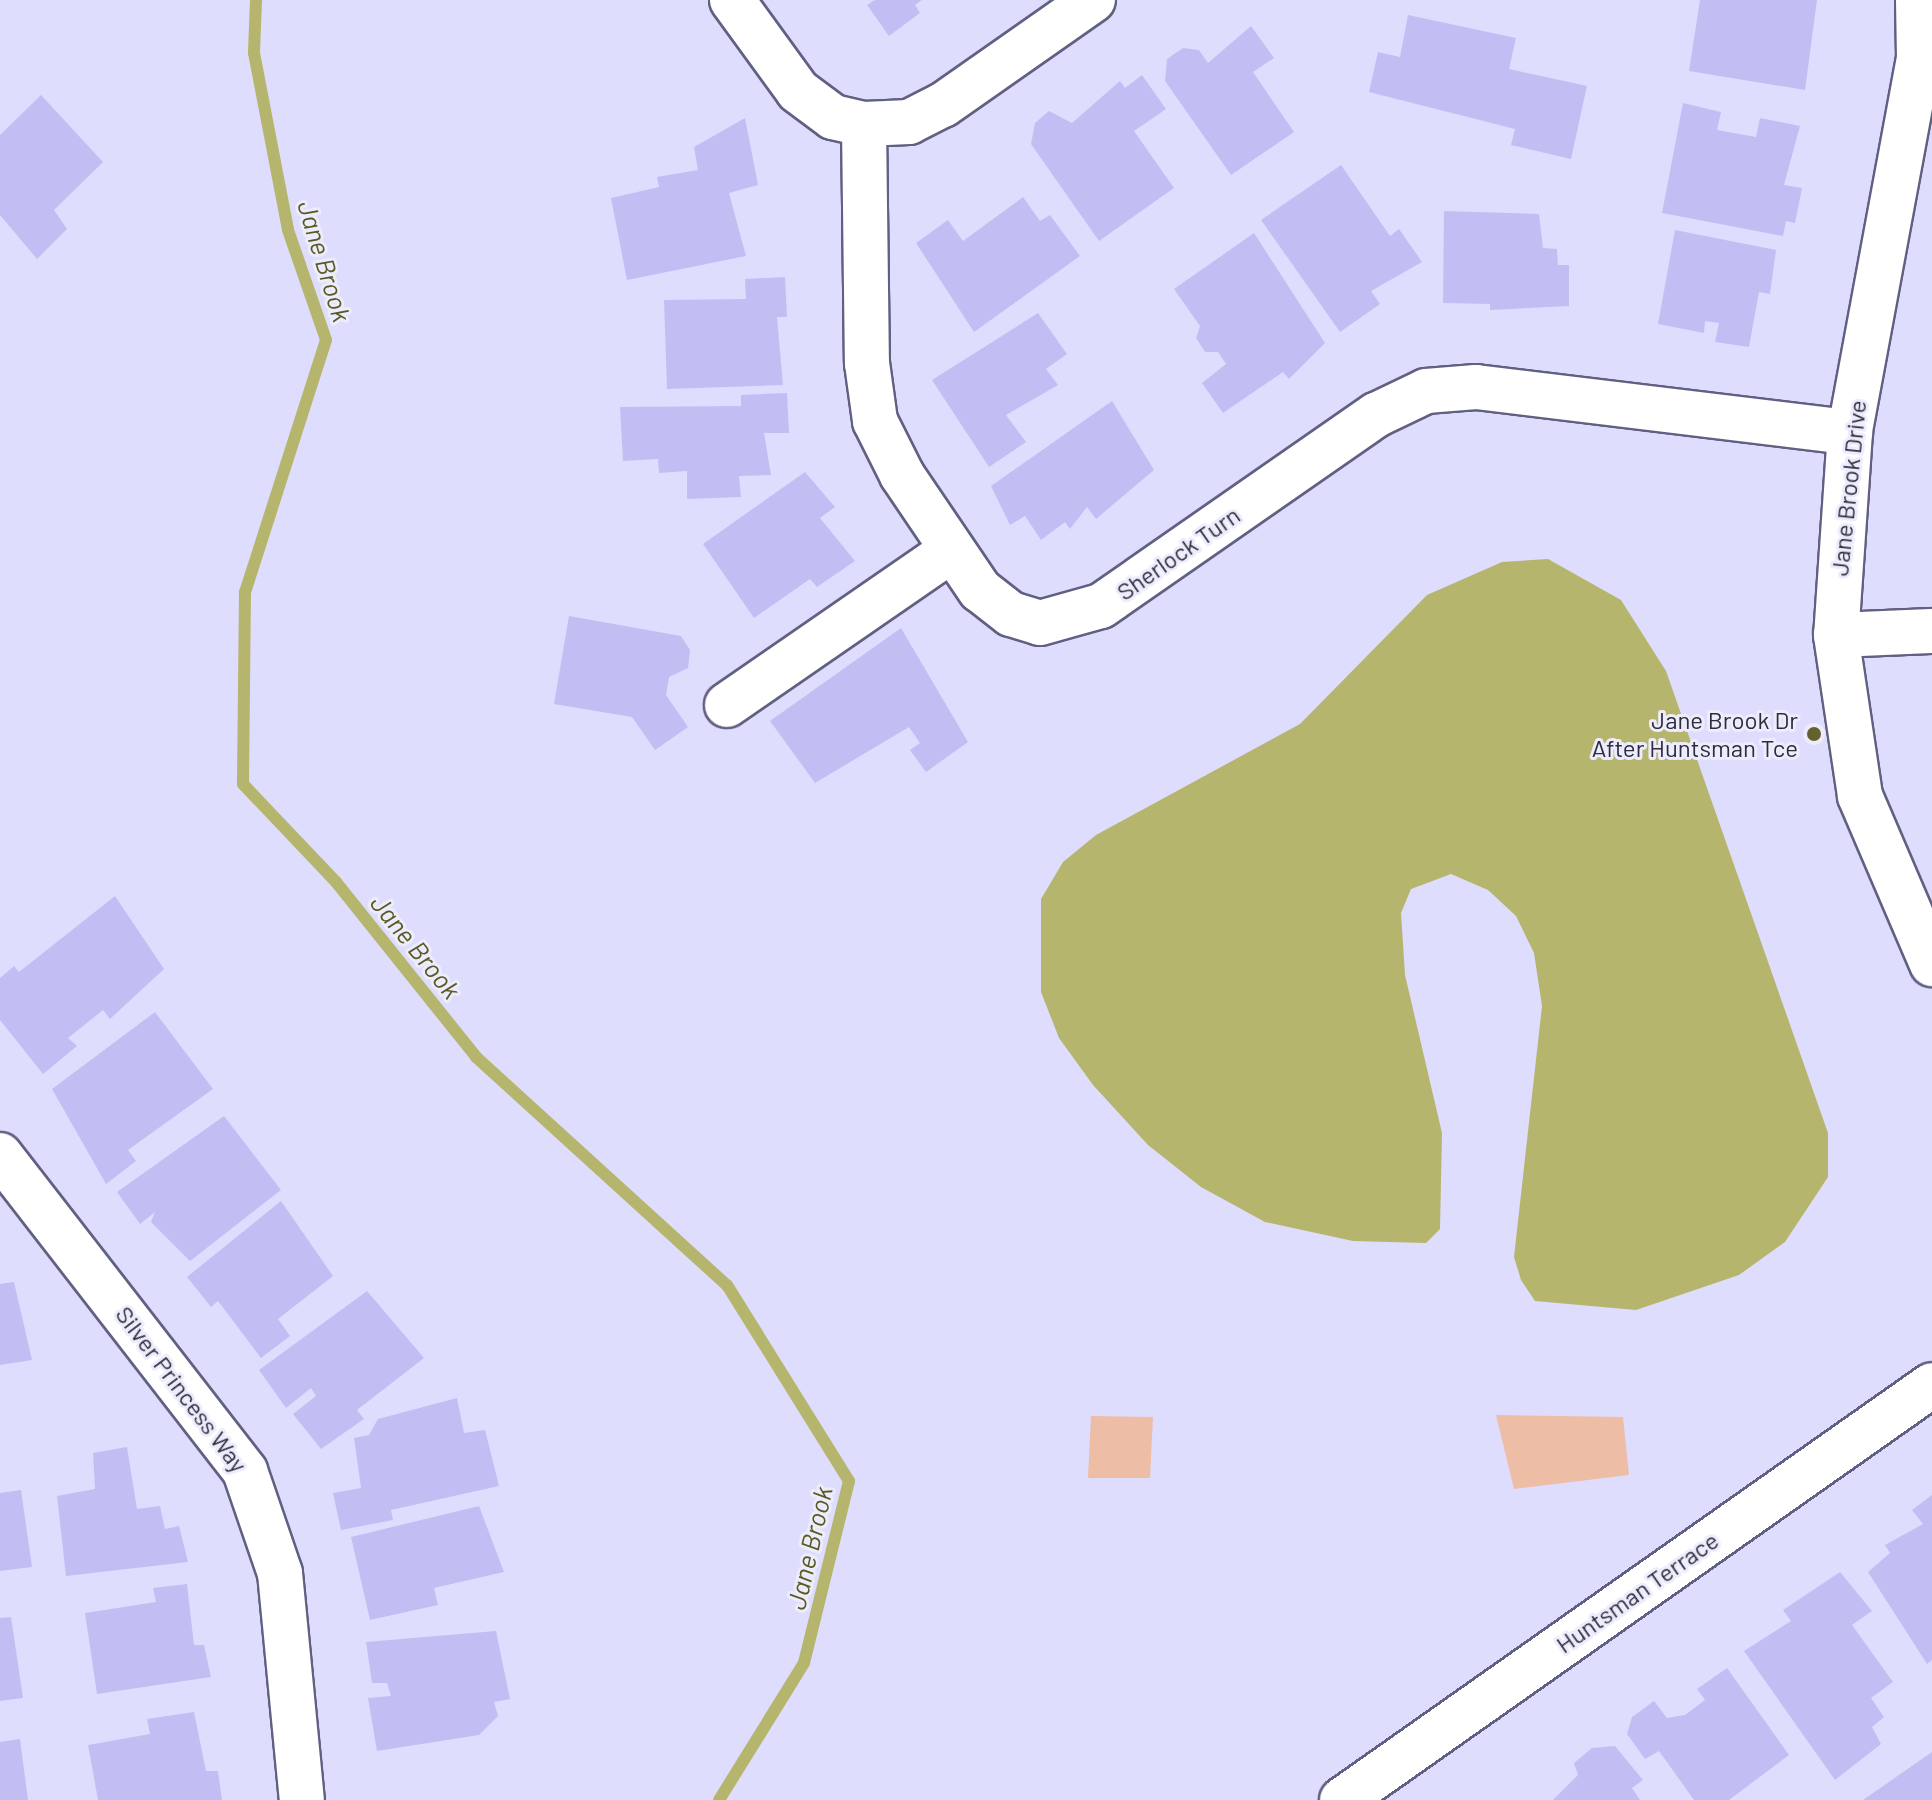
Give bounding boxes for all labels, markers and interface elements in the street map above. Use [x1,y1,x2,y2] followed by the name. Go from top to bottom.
[292,197,358,325] water label: Jane Brook
[1824,399,1872,577] street label: Jane Brook Drive
[1111,500,1245,606] street label: Sherlock Turn
[1592,706,1798,762] place label: Jane Brook Dr After Huntsman Tce
[1805,725,1823,743] marker: Jane Brook Dr After Huntsman Tce
[364,888,468,1004] water label: Jane Brook
[110,1300,254,1478] street label: Silver Princess Way
[780,1483,838,1613] water label: Jane Brook
[1550,1525,1724,1659] street label: Huntsman Terrace

